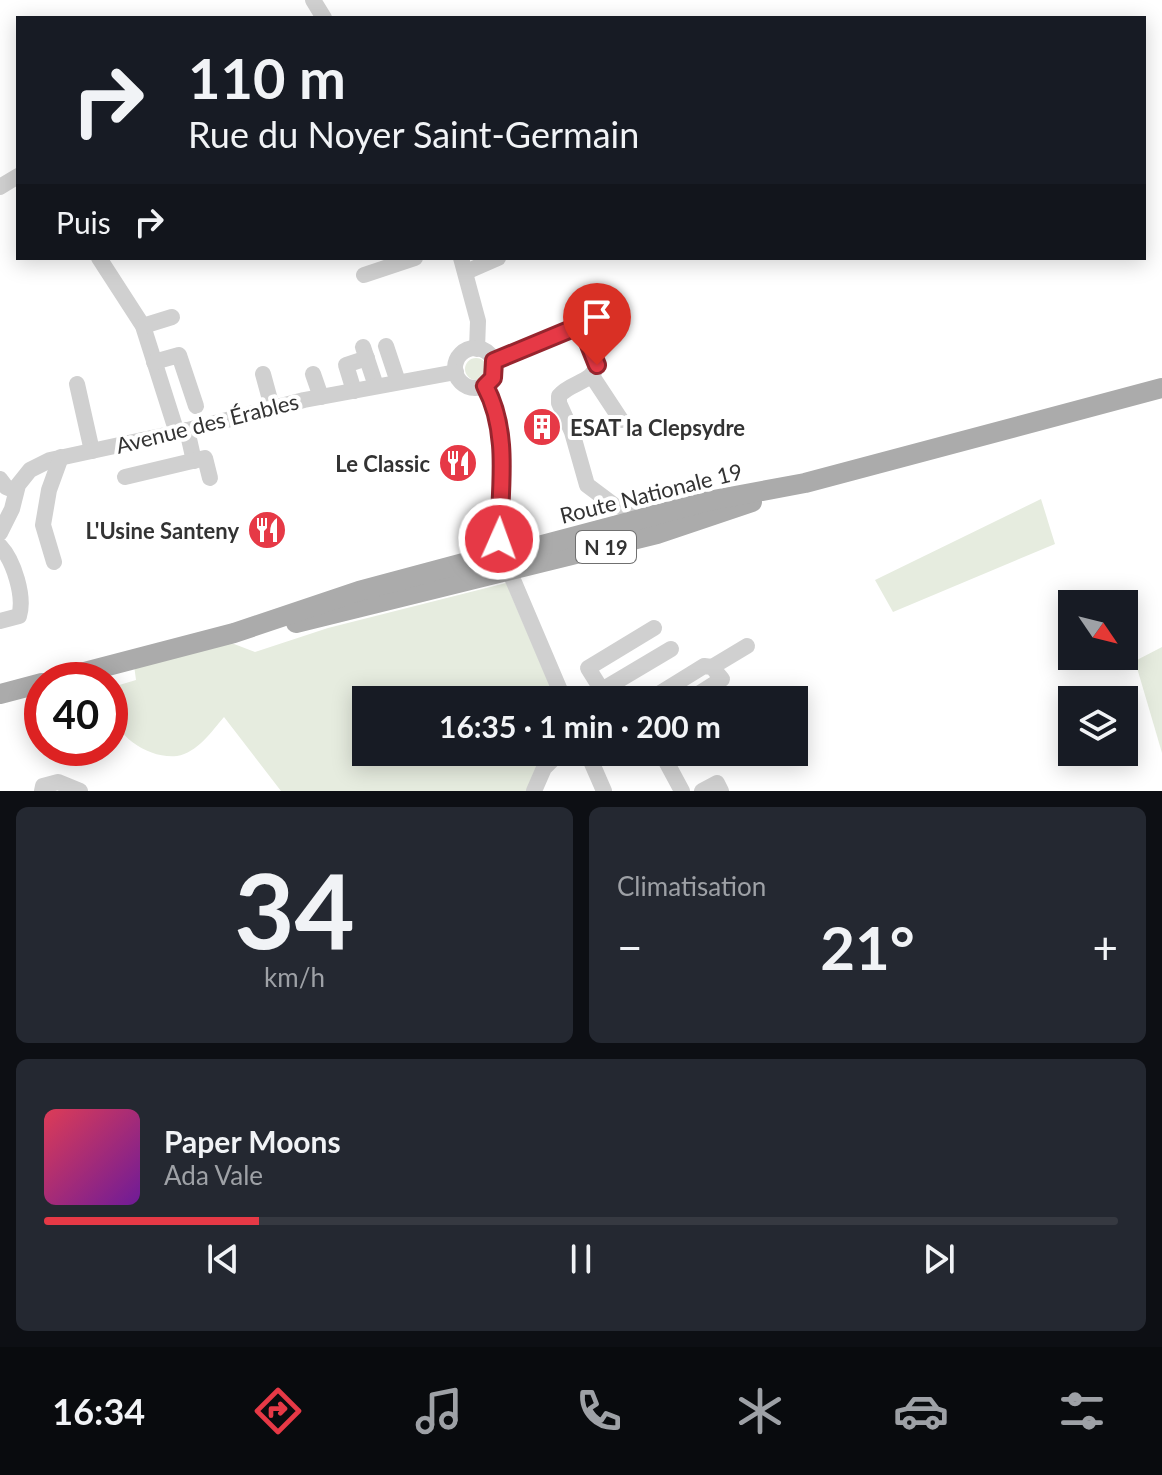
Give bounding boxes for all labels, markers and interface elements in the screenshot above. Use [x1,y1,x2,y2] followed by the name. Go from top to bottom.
[188,44,346,111] text: 110 m
[56,48,160,152] icon: right
[188,112,639,156] text: Rue du Noyer Saint-Germain
[127,200,171,244] icon: right
[56,204,111,240] text: Puis
[563,283,631,365] pin
[575,295,619,339] icon: arrive
[113,387,301,459] street label: Avenue des Érables
[521,406,563,448] building icon: ESAT la Clepsydre
[570,414,745,441] place label: ESAT la Clepsydre
[437,442,479,484] restaurant icon: Le Classic
[335,450,430,477] place label: Le Classic
[557,457,745,529] street label: Route Nationale 19
[457,497,541,581] position arrow
[246,509,288,551] restaurant icon: L'Usine Santeny
[86,517,239,544] place label: L'Usine Santeny
[576,531,636,563] road number: N 19
[1058,590,1138,670] north arrow
[1058,590,1138,766] map controls
[24,662,128,766] speed limit sign: 40
[1058,686,1138,766] button: layers
[439,708,721,744] text: 16:35 · 1 min · 200 m
[234,846,355,971] text: 34
[617,870,766,902] text: Climatisation
[820,911,915,983] text: 21°
[617,921,643,973] text: −
[1092,921,1118,973] text: +
[264,961,325,993] text: km/h
[164,1123,341,1159] text: Paper Moons
[164,1159,263,1191] text: Ada Vale
[201,1237,245,1281] icon: previous
[559,1237,603,1281] icon: pause
[917,1237,961,1281] icon: next
[250,1383,306,1439] icon: directions
[411,1383,467,1439] icon: music
[571,1383,627,1439] icon: phone
[732,1383,788,1439] icon: climate
[893,1383,949,1439] icon: car
[1054,1383,1110,1439] icon: filters
[52,1389,145,1433] text: 16:34

